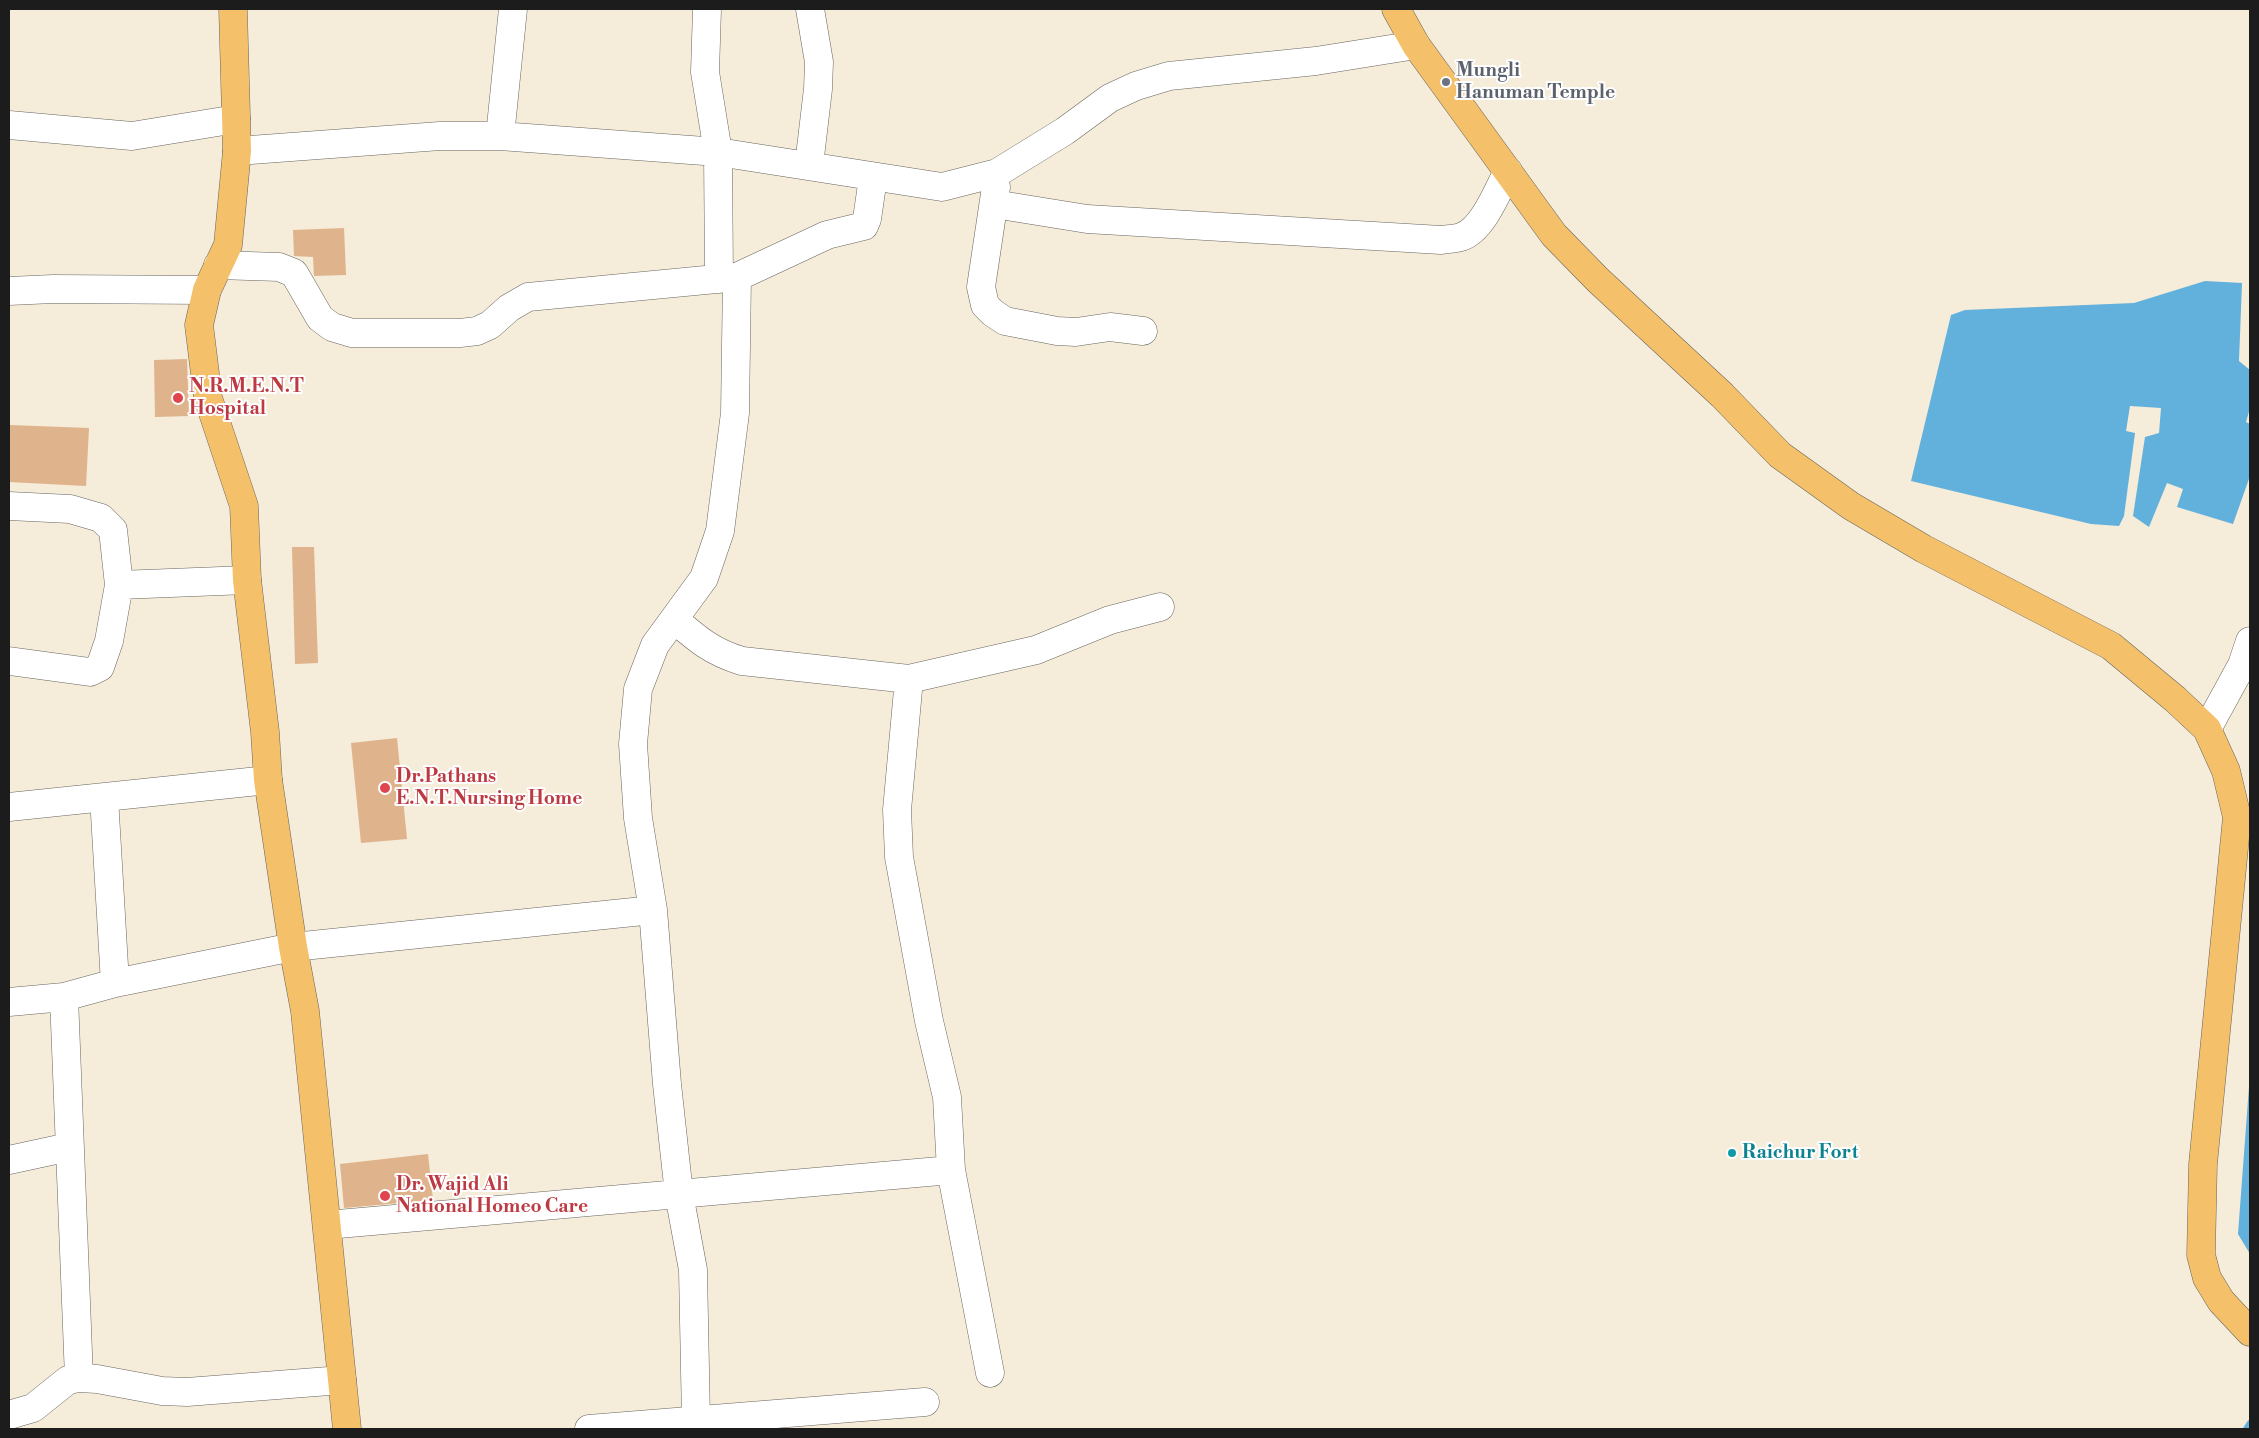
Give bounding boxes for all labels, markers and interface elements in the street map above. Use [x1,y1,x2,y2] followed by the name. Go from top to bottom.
[1456,60,1615,104] place label: Mungli Hanuman Temple
[1440,76,1452,88] marker: Mungli Hanuman Temple
[189,376,304,420] place label: N.R.M.E.N.T Hospital
[171,391,185,405] marker: N.R.M.E.N.T Hospital
[396,766,582,810] place label: Dr.Pathans E.N.T.Nursing Home
[378,781,392,795] marker: Dr.Pathans E.N.T.Nursing Home
[1742,1142,1858,1164] place label: Raichur Fort
[1726,1147,1738,1159] marker: Raichur Fort
[396,1174,588,1218] place label: Dr. Wajid Ali National Homeo Care
[378,1189,392,1203] marker: Dr. Wajid Ali National Homeo Care

